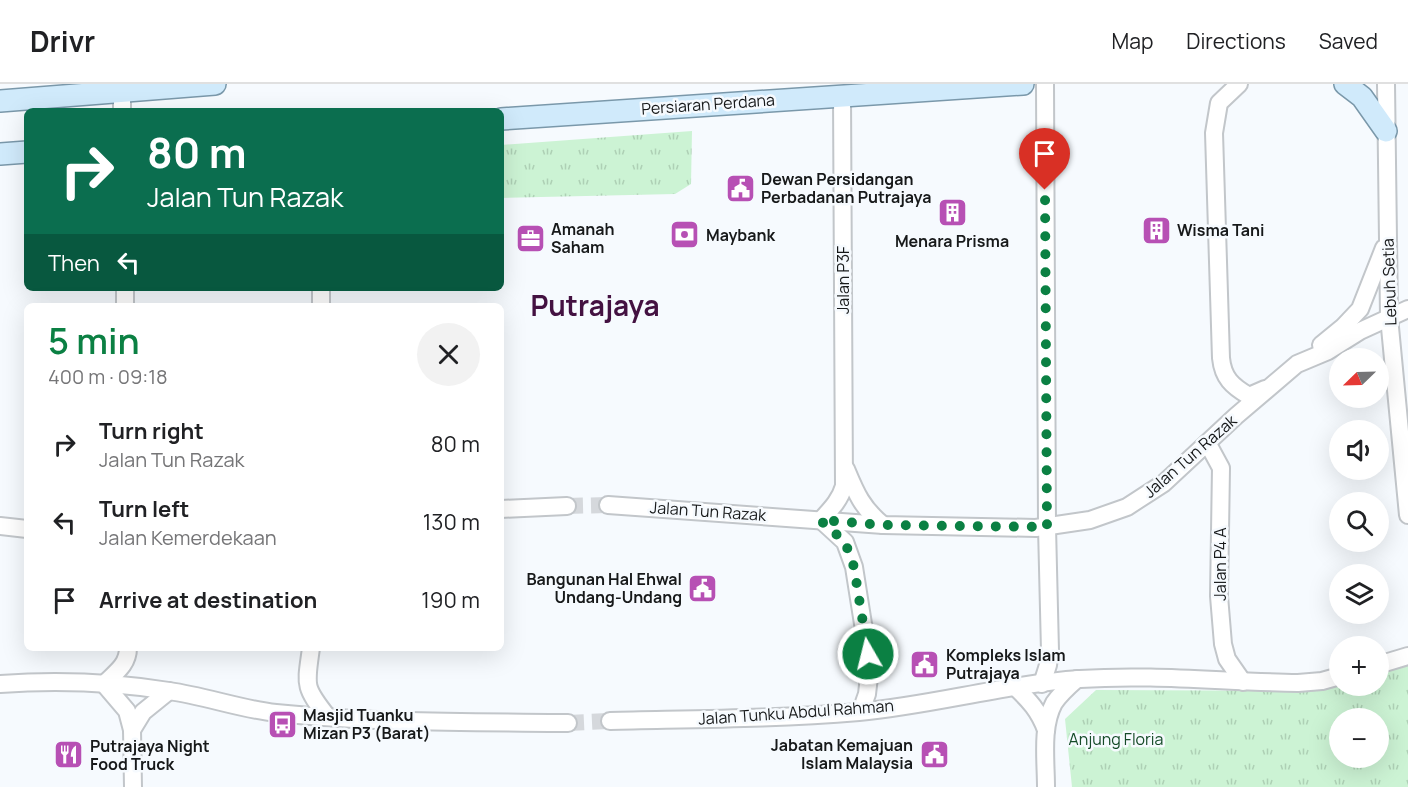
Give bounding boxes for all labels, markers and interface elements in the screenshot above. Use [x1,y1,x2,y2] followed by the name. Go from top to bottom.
[30,22,95,60] text: Drivr
[1112,27,1153,55] text: Map
[1186,27,1286,55] text: Directions
[1319,27,1378,55] text: Saved
[640,88,776,120] street label: Persiaran Perdana
[147,123,247,181] text: 80 m
[1019,128,1070,190] pin
[48,132,126,210] icon: right
[1028,137,1061,170] icon: arrive
[761,168,931,208] place label: Dewan Persidangan Perbadanan Putrajaya
[724,172,756,204] public building icon: Dewan Persidangan Perbadanan Putrajaya
[147,178,343,215] text: Jalan Tun Razak
[936,197,968,229] building icon: Menara Prisma
[1140,214,1172,246] building icon: Wisma Tani
[551,218,615,258] place label: Amanah Saham
[669,219,701,251] bank icon: Maybank
[1177,219,1265,241] place label: Wisma Tani
[514,222,546,254] office icon: Amanah Saham
[706,224,775,246] place label: Maybank
[895,230,1009,252] place label: Menara Prisma
[1376,238,1402,326] street label: Lebuh Setia
[112,246,145,279] icon: left
[832,246,854,314] street label: Jalan P3F
[48,248,100,278] text: Then
[530,286,660,324] district label: Putrajaya
[48,316,140,365] text: 5 min
[417,323,480,386] button: close
[1329,348,1389,408] north arrow
[1329,348,1389,768] map controls
[48,363,168,390] text: 400 m · 09:18
[1139,409,1242,502] street label: Jalan Tun Razak
[99,416,204,446] text: Turn right
[1329,420,1389,480] button: sound
[48,428,81,461] icon: right
[431,429,480,459] text: 80 m
[99,446,244,473] text: Jalan Tun Razak
[1329,492,1389,552] button: search
[99,494,189,524] text: Turn left
[649,496,768,526] street label: Jalan Tun Razak
[48,506,81,539] icon: left
[423,507,480,537] text: 130 m
[99,524,277,551] text: Jalan Kemerdekaan
[1209,527,1231,601] street label: Jalan P4 A
[1329,564,1389,624] button: layers
[527,568,682,608] place label: Bangunan Hal Ehwal Undang-Undang
[687,572,719,604] public building icon: Bangunan Hal Ehwal Undang-Undang
[48,584,81,617] icon: arrive
[99,585,317,615] text: Arrive at destination
[421,585,480,615] text: 190 m
[836,622,900,686] position arrow
[1329,636,1389,696] button: +
[946,644,1066,684] place label: Kompleks Islam Putrajaya
[909,648,941,680] public building icon: Kompleks Islam Putrajaya
[697,694,895,730] street label: Jalan Tunku Abdul Rahman
[303,704,431,744] place label: Masjid Tuanku Mizan P3 (Barat)
[266,708,298,740] bus stop icon: Masjid Tuanku Mizan P3 (Barat)
[1329,708,1389,768] button: −
[1069,728,1163,750] park label: Anjung Floria
[771,734,913,774] place label: Jabatan Kemajuan Islam Malaysia
[90,735,210,775] place label: Putrajaya Night Food Truck
[918,738,950,770] public building icon: Jabatan Kemajuan Islam Malaysia
[53,739,85,771] restaurant icon: Putrajaya Night Food Truck

